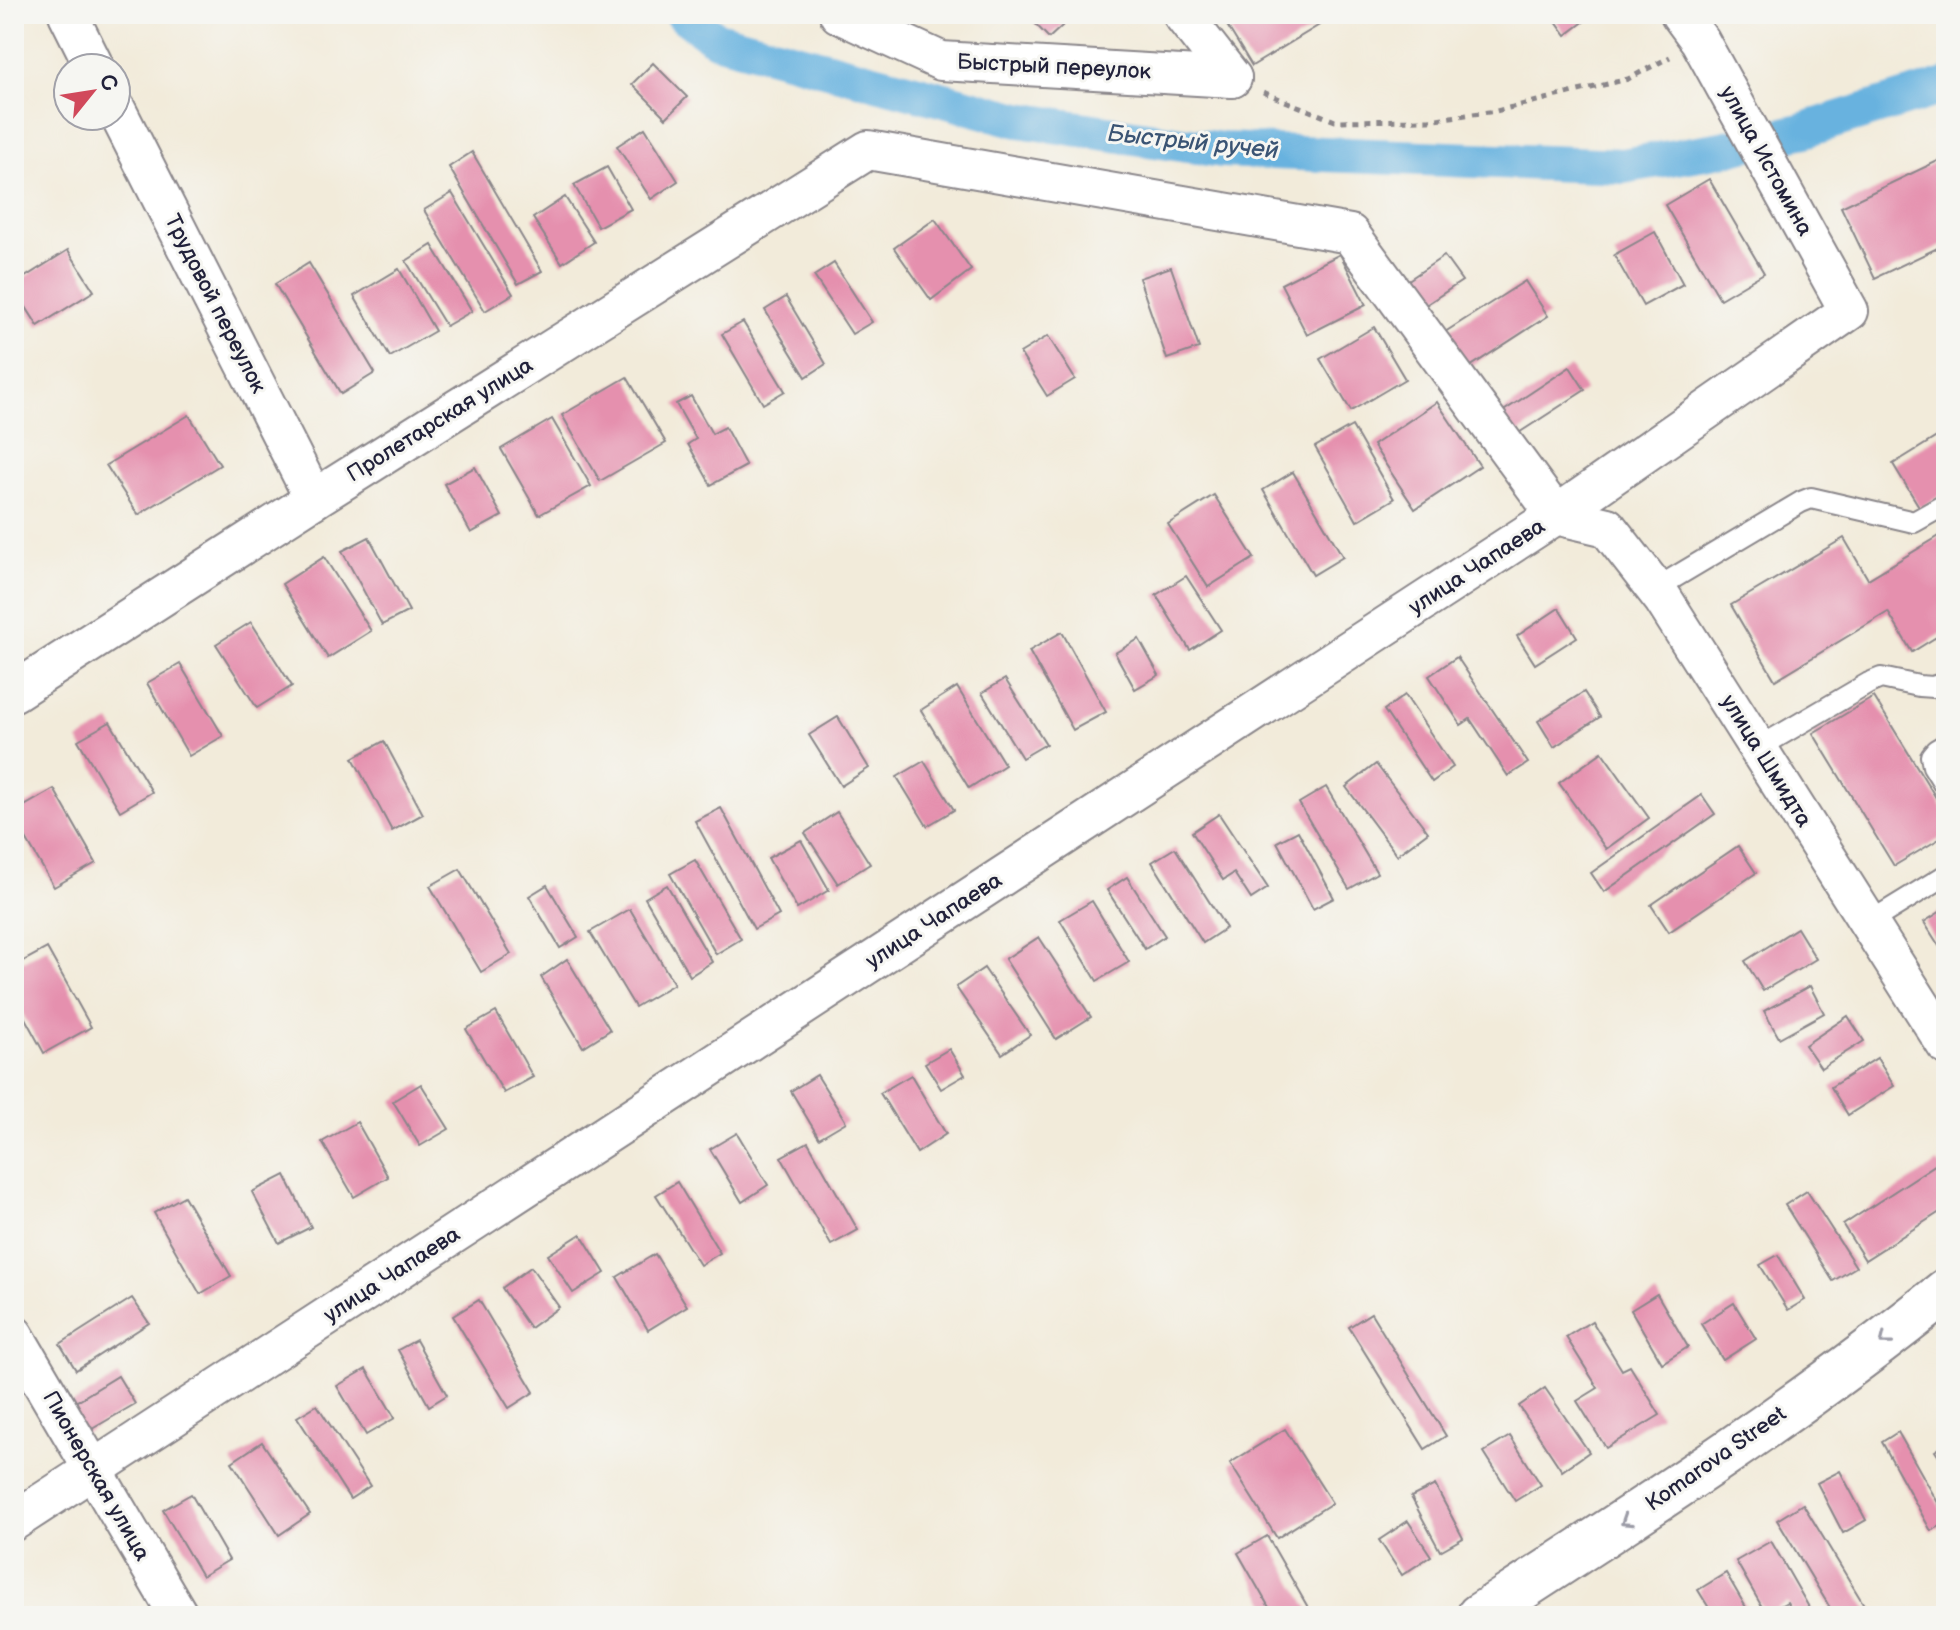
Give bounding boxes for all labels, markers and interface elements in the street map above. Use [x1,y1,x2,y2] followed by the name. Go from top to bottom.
[956,48,1152,86] street label: Быстрый переулок
[52,52,132,132] north arrow
[93,69,124,96] text: С
[1714,81,1818,241] street label: улица Истомина
[1106,119,1280,165] water label: Быстрый ручей
[158,210,272,398] street label: Трудовой переулок
[342,352,538,488] street label: Пролетарская улица
[1404,513,1550,621] street label: улица Чапаева
[1715,690,1817,832] street label: улица Шмидта
[861,867,1007,975] street label: улица Чапаева
[319,1221,465,1329] street label: улица Чапаева
[1879,1330,1894,1344] one-way arrow
[36,1386,156,1566] street label: Пионерская улица
[1640,1400,1792,1518] street label: Komarova Street
[1621,1511,1635,1526] one-way arrow

